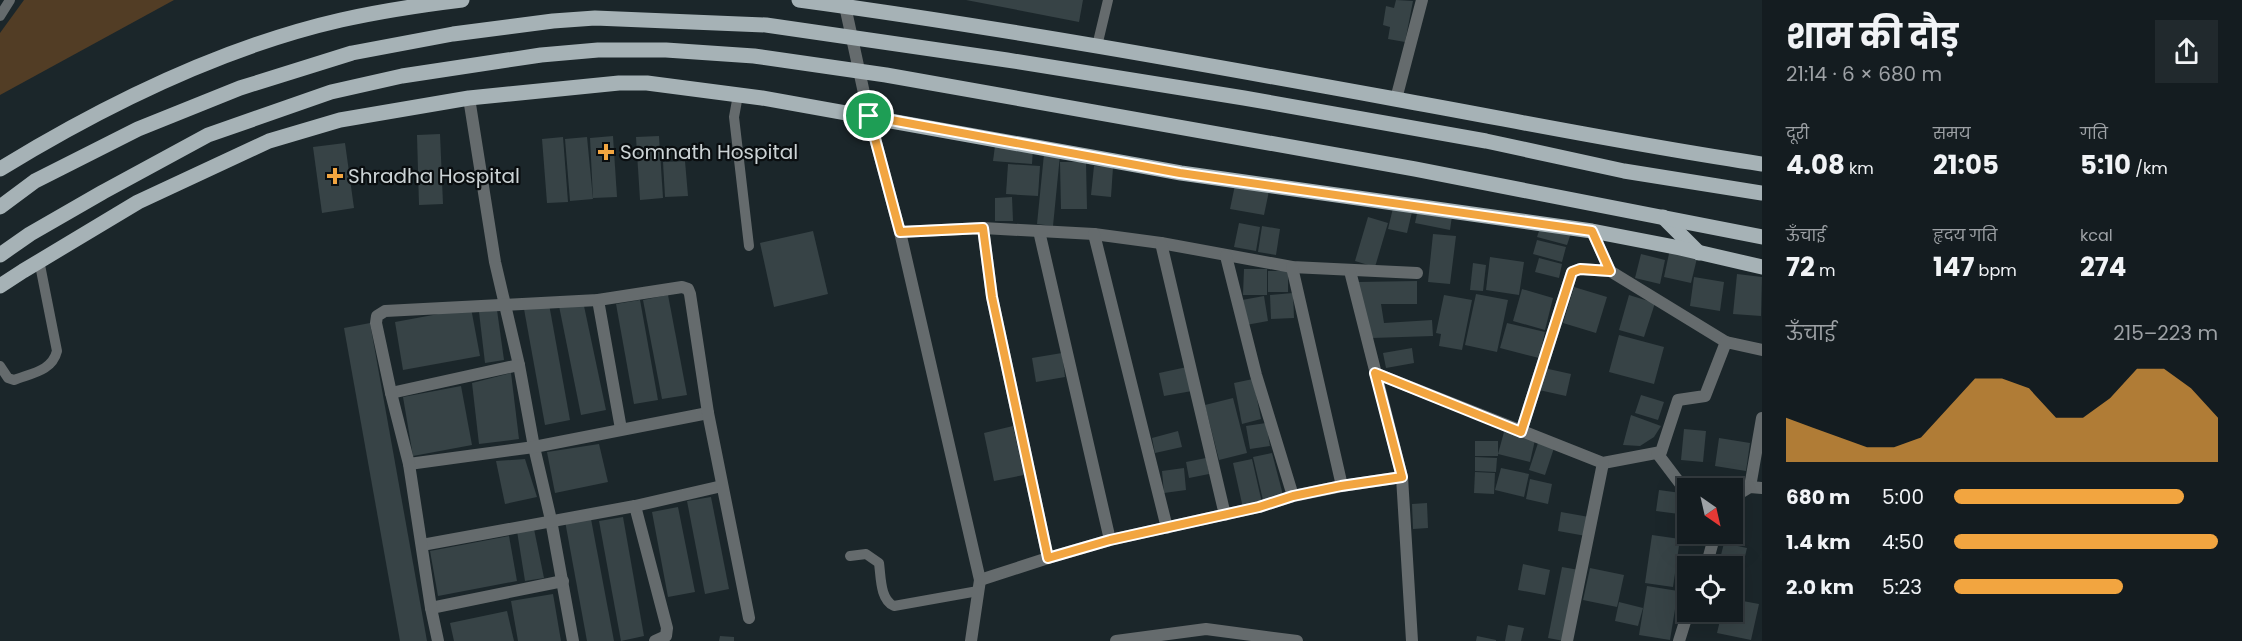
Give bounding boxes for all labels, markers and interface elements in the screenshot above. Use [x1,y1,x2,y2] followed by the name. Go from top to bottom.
[1786,13,1958,60] text: शाम की दौड़
[2155,20,2218,83] button: share
[1786,60,1942,88] text: 21:14 · 6 × 680 m
[843,90,894,141] pin
[852,99,885,132] icon: arrive
[1786,122,1809,145] text: दूरी
[1933,122,1970,145] text: समय
[2080,122,2108,145] text: गति
[620,138,798,166] place label: Somnath Hospital
[597,143,615,161] marker: Somnath Hospital
[1786,147,1845,183] text: 4.08
[1933,147,1999,183] text: 21:05
[2080,147,2131,183] text: 5:10
[1845,157,1874,180] text: km
[2131,157,2168,180] text: /km
[348,162,520,190] place label: Shradha Hospital
[326,167,344,185] marker: Shradha Hospital
[1786,224,1826,247] text: ऊँचाई
[1933,224,1997,247] text: हृदय गति
[2080,224,2113,247] text: kcal
[1786,249,1815,285] text: 72
[1933,249,1974,285] text: 147
[2080,249,2126,285] text: 274
[1815,259,1836,282] text: m
[1974,259,2017,282] text: bpm
[1786,319,1835,347] text: ऊँचाई
[2113,319,2218,347] text: 215–223 m
[1677,478,1743,544] north arrow
[1677,478,1743,622] map controls
[1786,483,1850,511] text: 680 m
[1882,483,1924,511] text: 5:00
[1786,528,1850,556] text: 1.4 km
[1882,528,1924,556] text: 4:50
[1677,556,1743,622] button: locate
[1786,573,1854,601] text: 2.0 km
[1882,573,1922,601] text: 5:23

